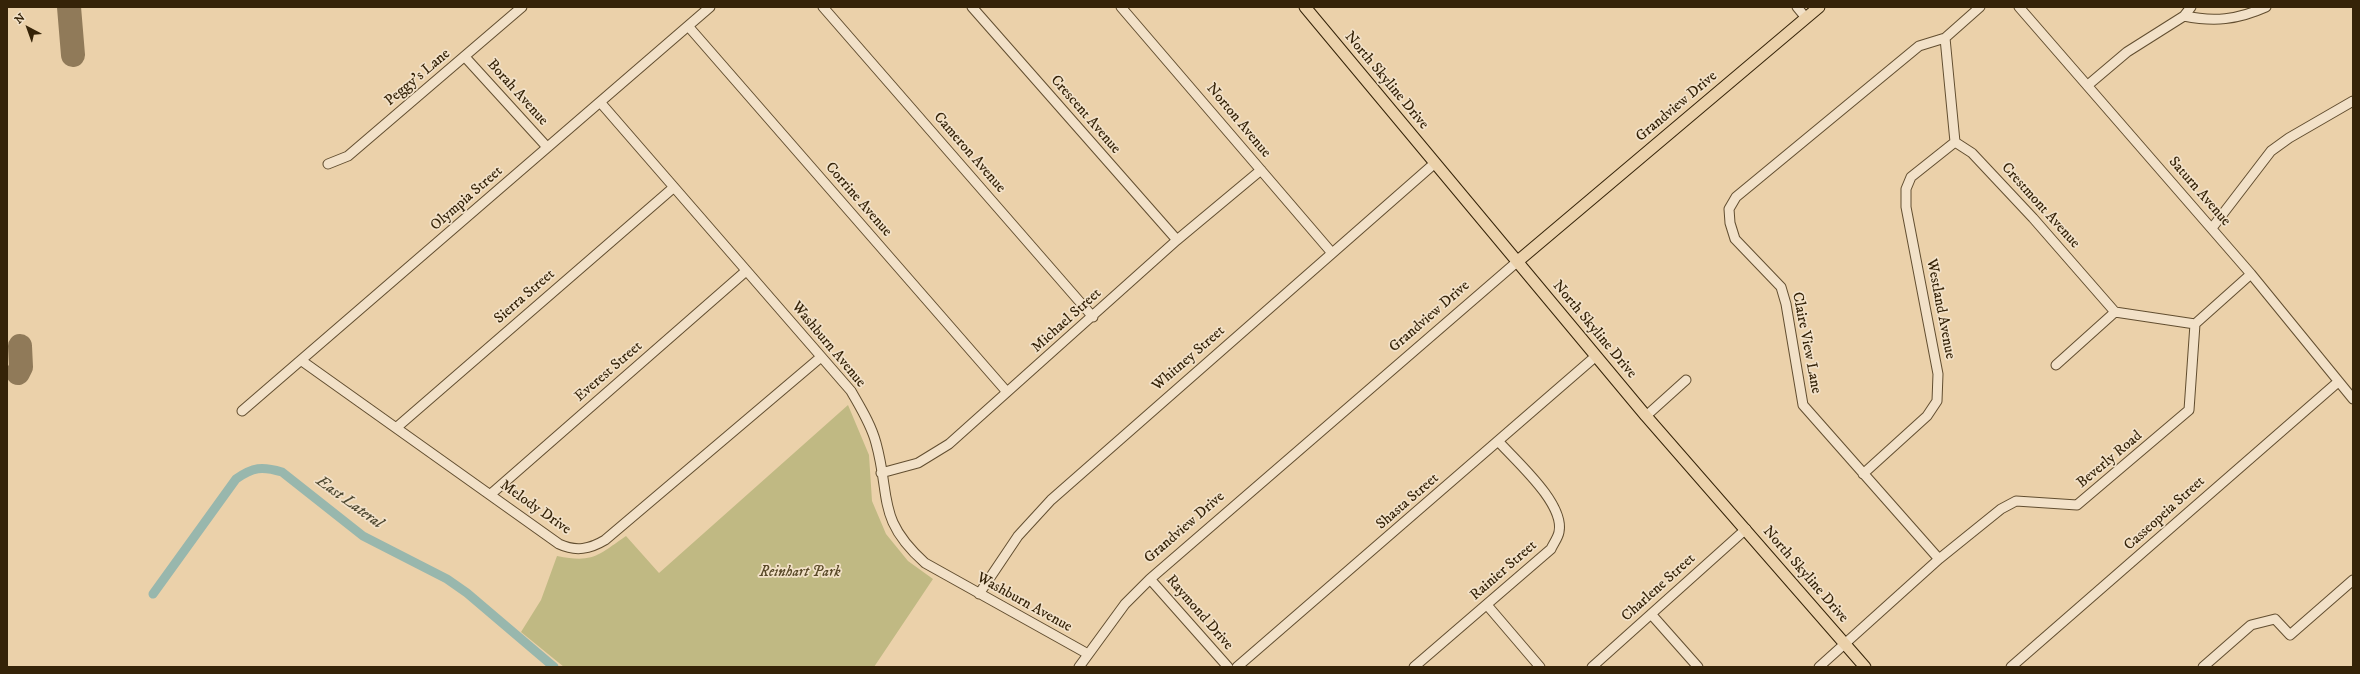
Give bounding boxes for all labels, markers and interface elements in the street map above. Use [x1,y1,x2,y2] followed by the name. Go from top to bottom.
[8,8,48,48] north arrow
[12,11,28,27] text: N
[1340,29,1432,133] street label: North Skyline Drive
[382,45,454,111] street label: Peggy's Lane
[483,56,551,130] street label: Borah Avenue
[1633,68,1721,146] street label: Grandview Drive
[1046,72,1124,158] street label: Crescent Avenue
[1202,80,1274,162] street label: Norton Avenue
[929,109,1009,197] street label: Cameron Avenue
[2164,154,2234,230] street label: Saturn Avenue
[821,159,895,241] street label: Corrine Avenue
[1997,159,2083,253] street label: Crestmont Avenue
[427,163,507,235] street label: Olympia Street
[1921,257,1959,361] street label: Westland Avenue
[491,266,559,328] street label: Sierra Street
[1386,277,1474,357] street label: Grandview Drive
[1548,278,1640,382] street label: North Skyline Drive
[1028,285,1106,357] street label: Michael Street
[1787,291,1825,395] street label: Claire View Lane
[787,299,869,391] street label: Washburn Avenue
[1149,323,1229,395] street label: Whitney Street
[572,338,646,406] street label: Everest Street
[2074,427,2146,493] street label: Beverly Road
[1373,470,1443,534] street label: Shasta Street
[312,472,386,534] water label: East Lateral
[2121,473,2209,555] street label: Casseopeia Street
[496,477,574,539] street label: Melody Drive
[1141,488,1229,568] street label: Grandview Drive
[1758,523,1852,627] street label: North Skyline Drive
[1467,537,1541,605] street label: Rainier Street
[1618,550,1700,626] street label: Charlene Street
[759,564,841,582] park label: Reinhart Park
[973,569,1075,637] street label: Washburn Avenue
[1161,572,1237,654] street label: Raymond Drive

